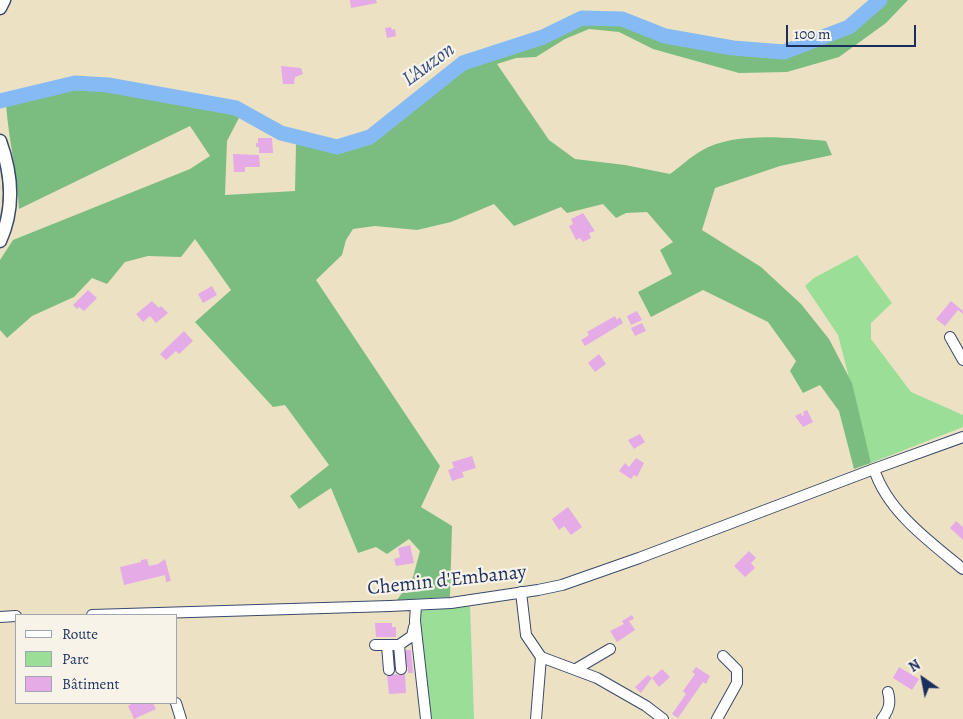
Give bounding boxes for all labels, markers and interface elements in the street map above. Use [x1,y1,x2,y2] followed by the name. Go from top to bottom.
[788,15,918,47] scale bar
[794,24,831,44] text: 100 m
[398,38,460,92] water label: L'Auzon
[366,561,528,601] street label: Chemin d'Embanay
[15,614,178,704] legend
[62,624,98,644] text: Route
[62,649,89,669] text: Parc
[898,654,948,704] north arrow
[905,655,924,677] text: N
[62,674,120,694] text: Bâtiment

